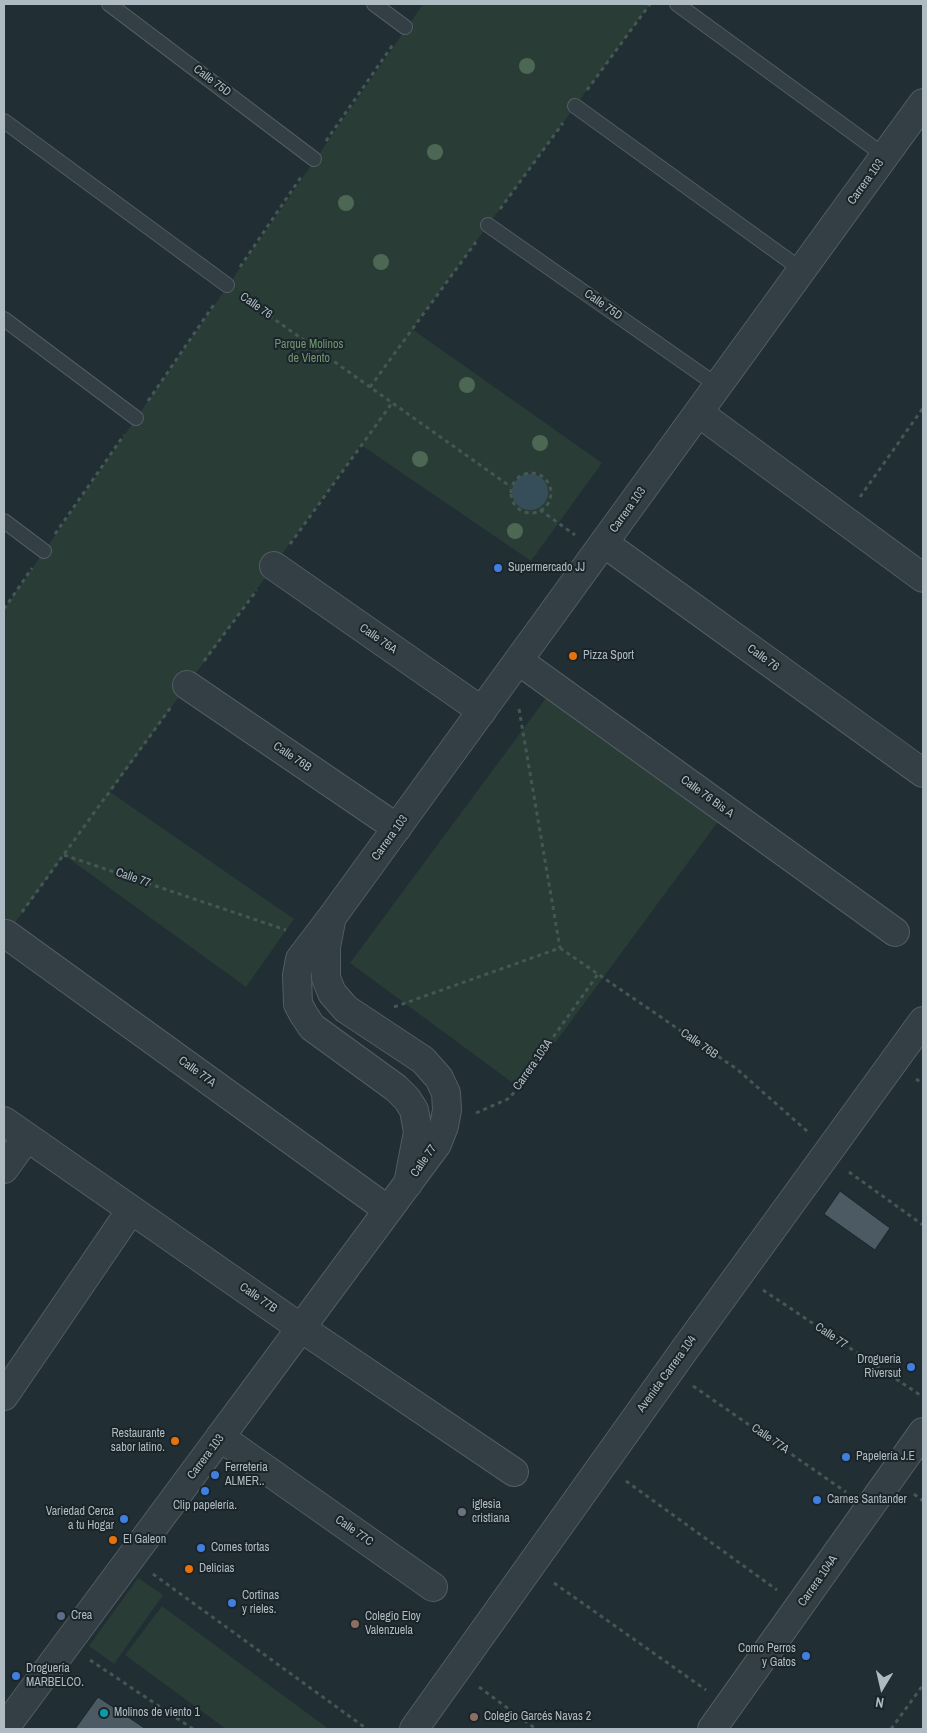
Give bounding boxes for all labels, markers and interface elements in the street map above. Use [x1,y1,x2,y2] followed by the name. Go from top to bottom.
[190,62,234,100] street label: Calle 75D
[845,157,887,207] street label: Carrera 103
[581,287,625,323] street label: Calle 75D
[237,290,275,322] street label: Calle 76
[275,338,343,366] park label: Parque Molinos de Viento
[607,485,649,535] street label: Carrera 103
[508,561,585,575] place label: Supermercado JJ
[492,562,504,574] marker: Supermercado JJ
[356,621,400,657] street label: Calle 76A
[744,642,782,674] street label: Calle 76
[583,649,634,663] place label: Pizza Sport
[567,650,579,662] marker: Pizza Sport
[270,739,314,775] street label: Calle 76B
[678,773,736,821] street label: Calle 76 Bis A
[369,813,411,863] street label: Carrera 103
[114,865,152,891] street label: Calle 77
[677,1026,721,1062] street label: Calle 76B
[510,1037,556,1093] street label: Carrera 103A
[176,1054,218,1090] street label: Calle 77A
[408,1142,440,1180] street label: Calle 77
[236,1280,280,1316] street label: Calle 77B
[812,1320,850,1352] street label: Calle 77
[634,1333,700,1415] street label: Avenida Carrera 104
[857,1353,901,1381] place label: Droguería Riversut
[905,1361,917,1373] marker: Droguería Riversut
[748,1421,792,1457] street label: Calle 77A
[111,1427,165,1455] place label: Restaurante sabor latino.
[184,1432,228,1482] street label: Carrera 103
[169,1435,181,1447] marker: Restaurante sabor latino.
[856,1450,915,1464] place label: Papelería J.E
[840,1451,852,1463] marker: Papelería J.E
[225,1461,268,1489] place label: Ferreteria ALMER..
[209,1469,221,1481] marker: Ferreteria ALMER..
[199,1485,211,1497] marker: Clip papelería.
[827,1493,907,1507] place label: Carnes Santander
[811,1494,823,1506] marker: Carnes Santander
[472,1498,510,1526] place label: iglesia cristiana
[173,1499,237,1513] place label: Clip papelería.
[46,1505,114,1533] place label: Variedad Cerca a tu Hogar
[456,1506,468,1518] marker: iglesia cristiana
[118,1513,130,1525] marker: Variedad Cerca a tu Hogar
[332,1513,376,1549] street label: Calle 77C
[123,1533,166,1547] place label: El Galeon
[107,1534,119,1546] marker: El Galeon
[211,1541,270,1555] place label: Comes tortas
[195,1542,207,1554] marker: Comes tortas
[795,1553,841,1609] street label: Carrera 104A
[199,1562,235,1576] place label: Delicias
[183,1563,195,1575] marker: Delicias
[242,1589,279,1617] place label: Cortinas y rieles.
[226,1597,238,1609] marker: Cortinas y rieles.
[71,1609,92,1623] place label: Crea
[55,1610,67,1622] marker: Crea
[365,1610,421,1638] place label: Colegio Eloy Valenzuela
[349,1618,361,1630] marker: Colegio Eloy Valenzuela
[738,1642,796,1670] place label: Como Perros y Gatos
[800,1650,812,1662] marker: Como Perros y Gatos
[26,1662,84,1690] place label: Droguería MARBELCO.
[857,1663,907,1713] north arrow
[10,1670,22,1682] marker: Droguería MARBELCO.
[874,1693,885,1712] text: N
[114,1706,200,1720] place label: Molinos de viento 1
[98,1707,110,1719] marker: Molinos de viento 1
[484,1710,591,1724] place label: Colegio Garcés Navas 2
[468,1711,480,1723] marker: Colegio Garcés Navas 2

